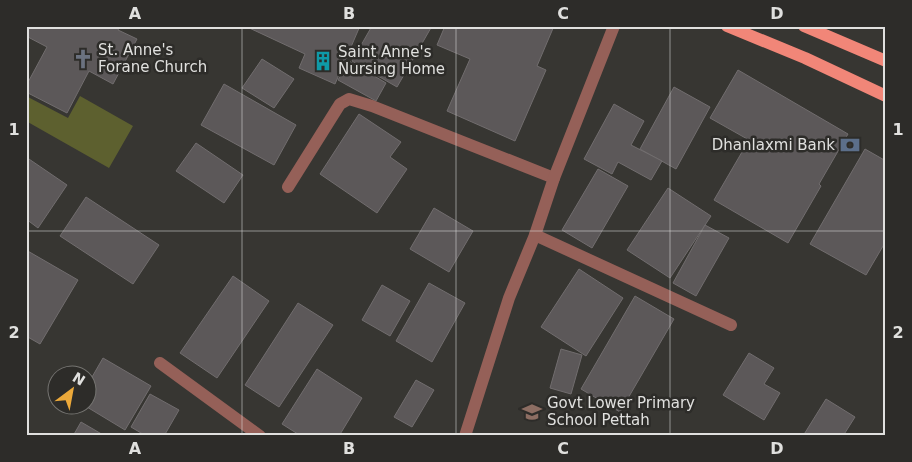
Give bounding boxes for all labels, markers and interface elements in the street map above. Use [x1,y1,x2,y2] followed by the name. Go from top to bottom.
[129,4,142,23] text: A
[343,4,355,23] text: B
[557,4,569,23] text: C
[770,4,784,23] text: D
[98,41,207,76] place label: St. Anne's Forane Church
[338,43,445,78] place label: Saint Anne's Nursing Home
[72,48,94,70] church icon: St. Anne's Forane Church
[312,50,334,72] building icon: Saint Anne's Nursing Home
[8,120,20,139] text: 1
[892,120,904,139] text: 1
[839,134,861,156] bank icon: Dhanlaxmi Bank
[712,136,835,154] place label: Dhanlaxmi Bank
[8,323,20,342] text: 2
[892,323,904,342] text: 2
[48,364,98,414] north arrow
[70,369,88,389] text: N
[547,394,695,429] place label: Govt Lower Primary School Pettah
[521,401,543,423] school or university icon: Govt Lower Primary School Pettah
[129,439,142,458] text: A
[343,439,355,458] text: B
[557,439,569,458] text: C
[770,439,784,458] text: D

